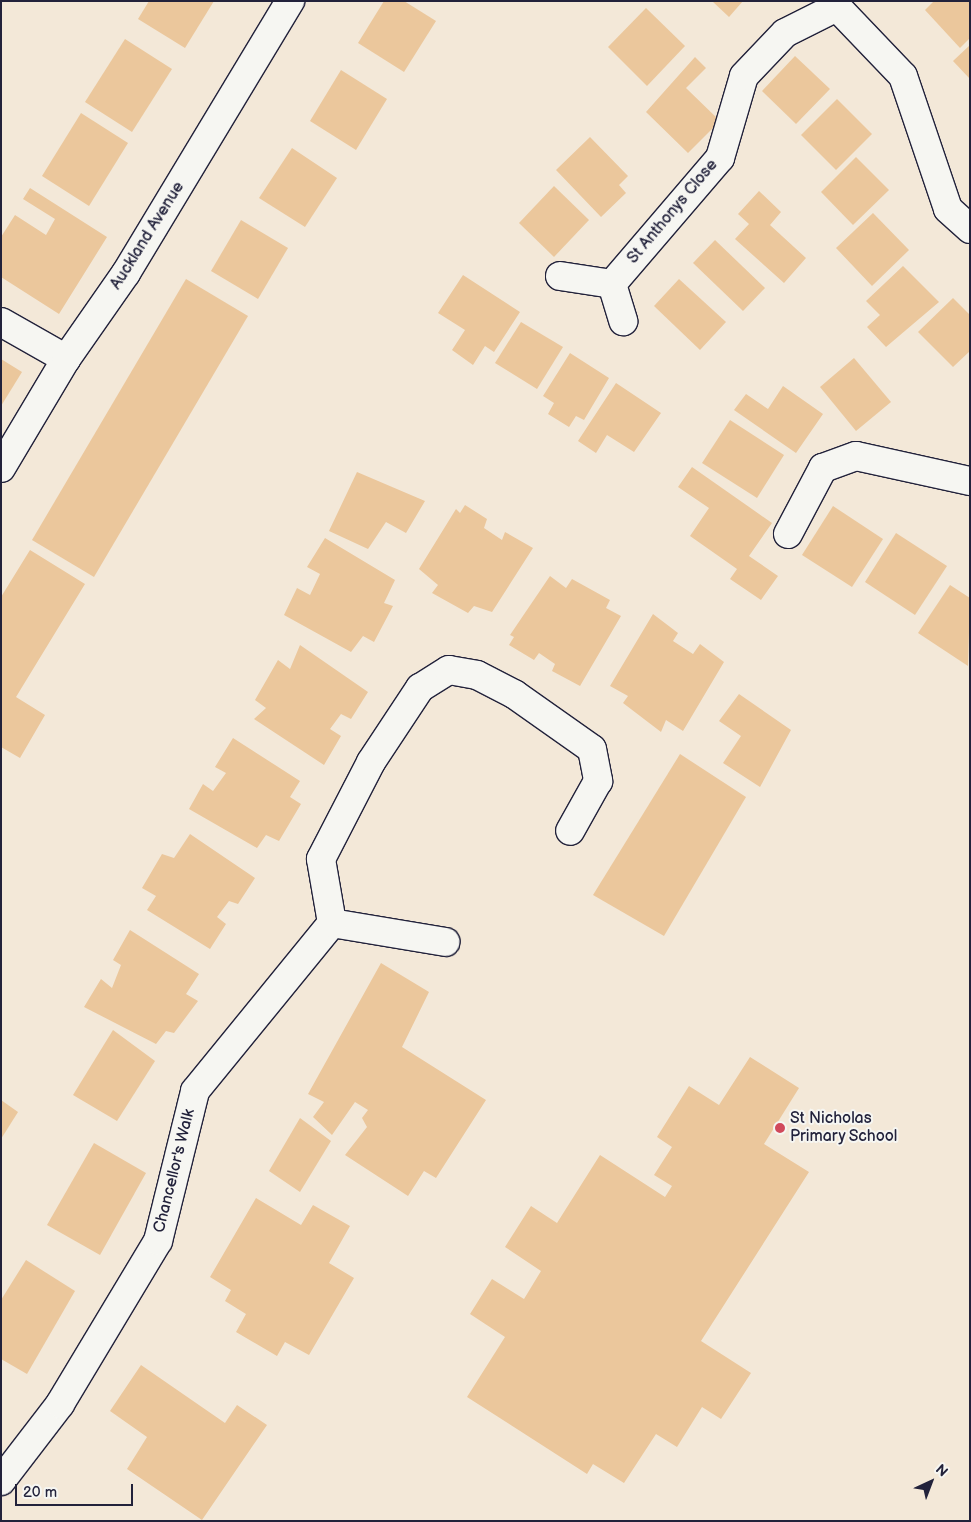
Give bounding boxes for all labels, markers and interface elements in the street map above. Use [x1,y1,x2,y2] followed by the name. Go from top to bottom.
[624,156,722,268] street label: St Anthonys Close
[107,179,189,293] street label: Auckland Avenue
[150,1107,200,1235] street label: Chancellor's Walk
[790,1109,899,1147] place label: St Nicholas Primary School
[774,1122,786,1134] marker: St Nicholas Primary School
[906,1457,956,1507] north arrow
[932,1461,951,1480] text: N
[18,1474,135,1506] scale bar
[23,1483,57,1502] text: 20 m

